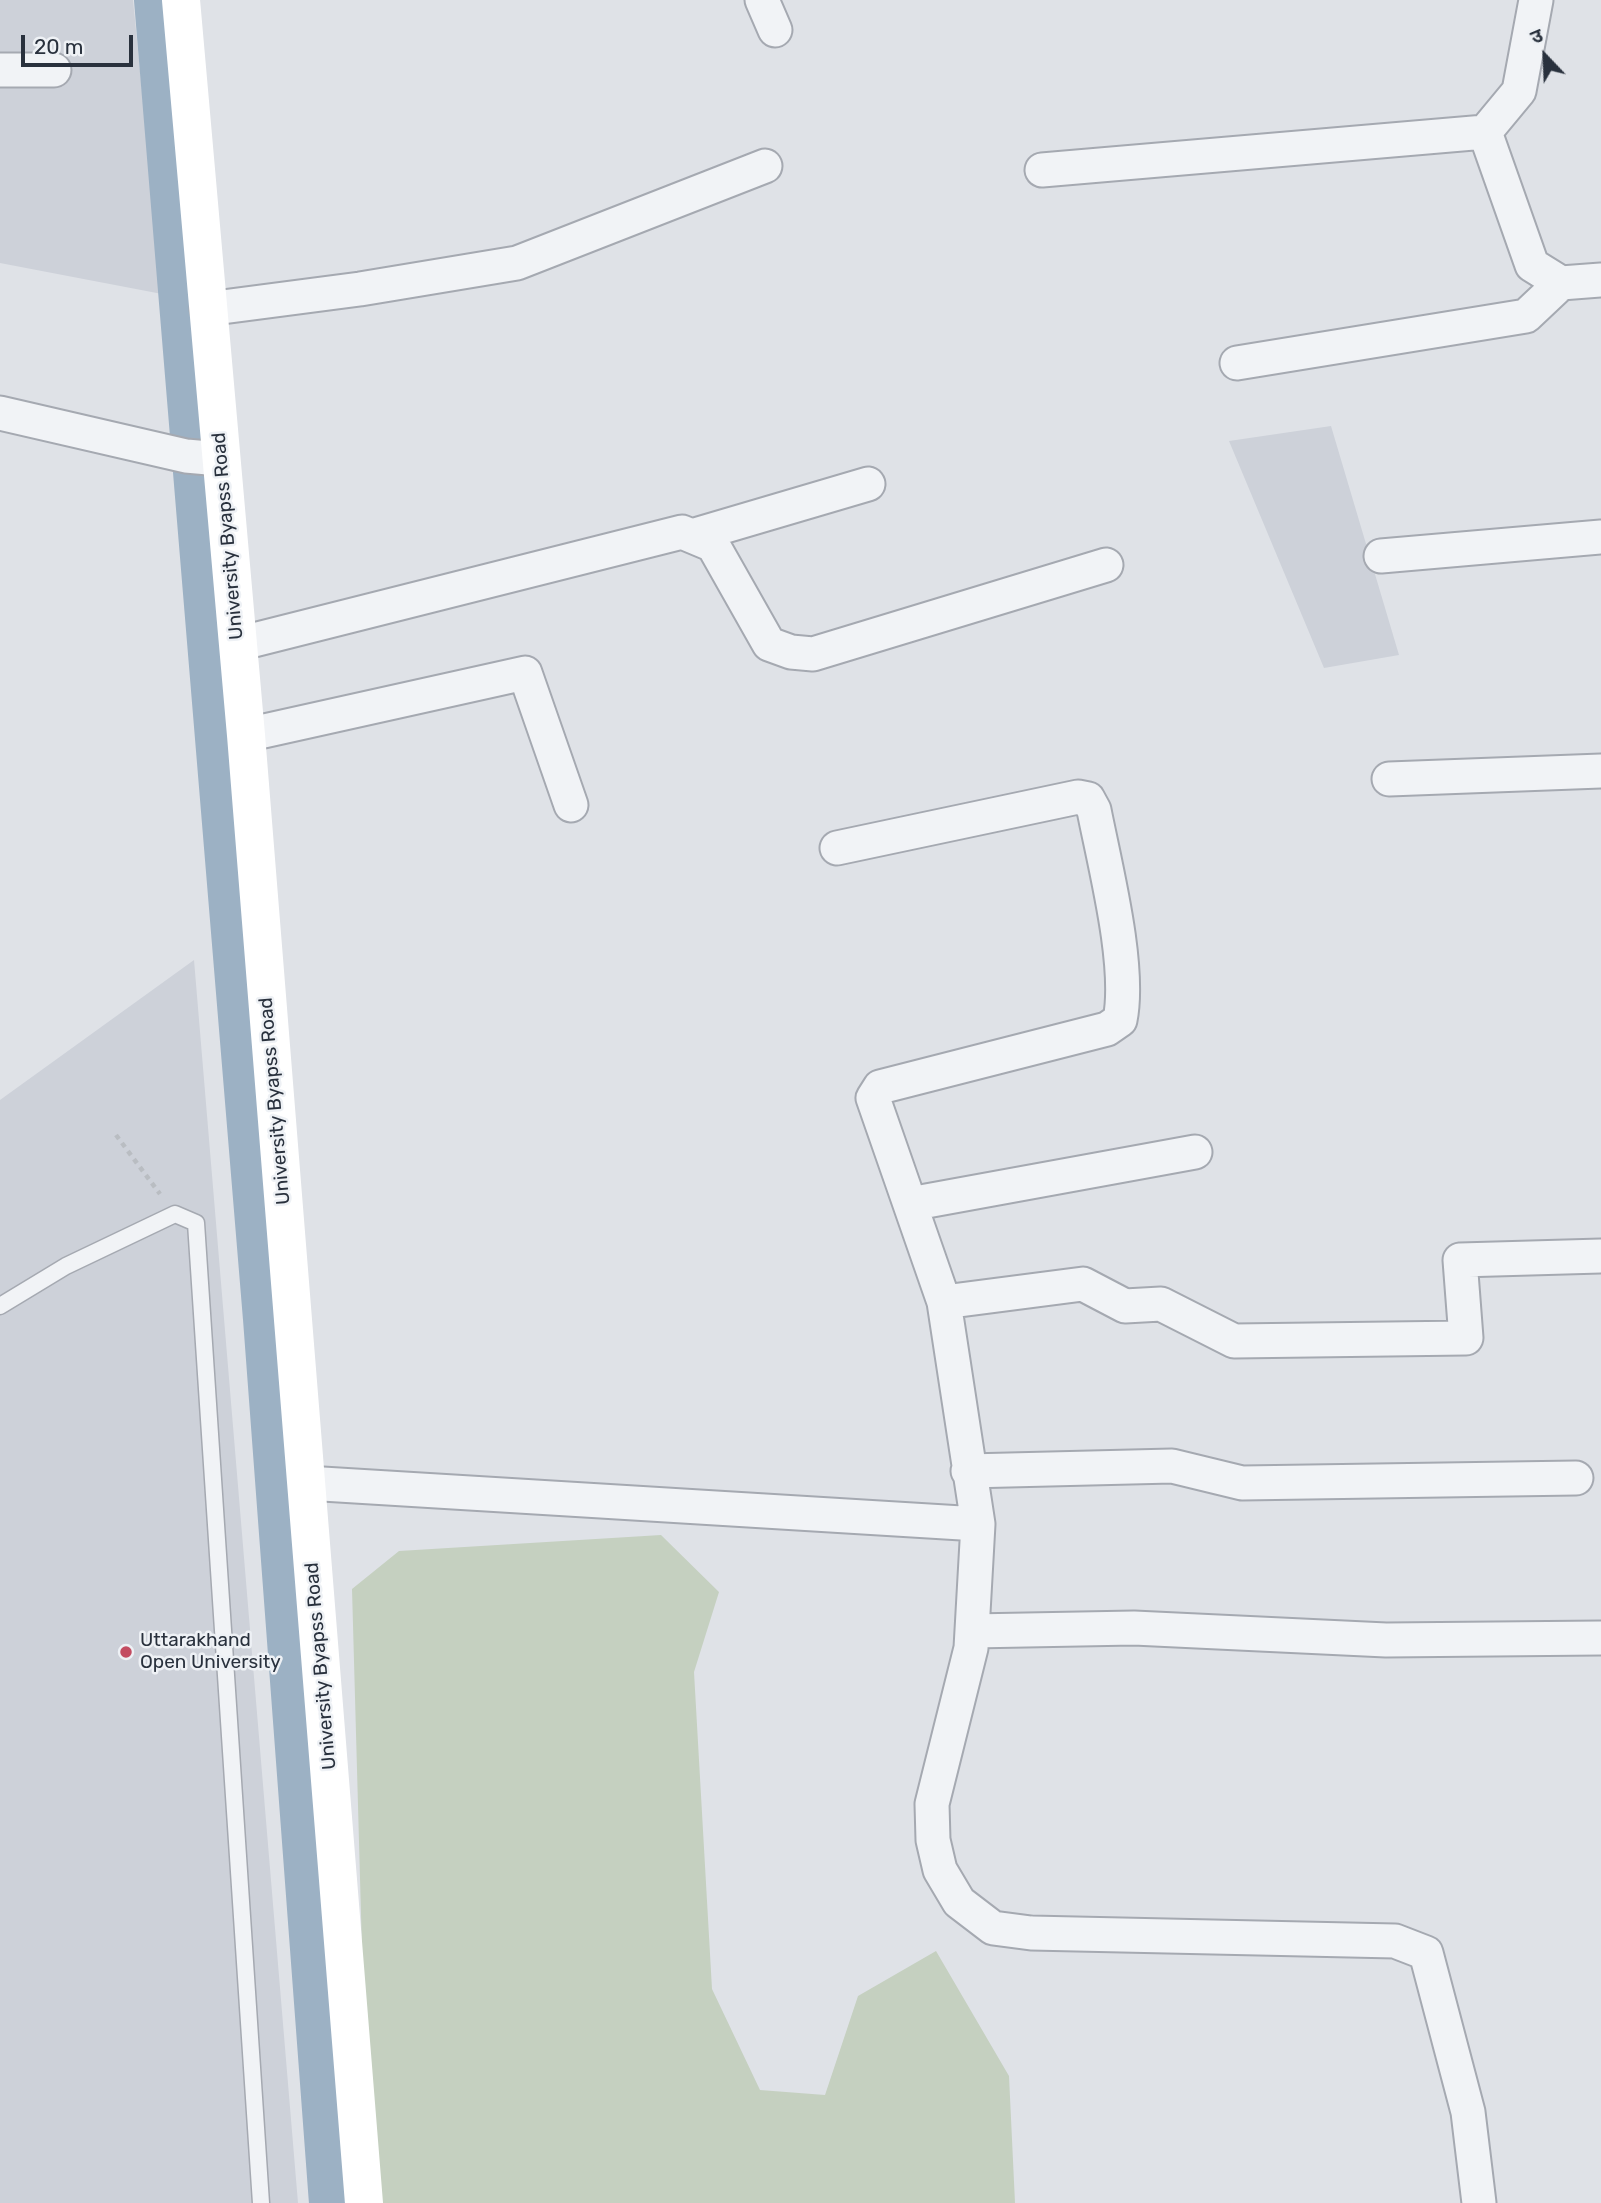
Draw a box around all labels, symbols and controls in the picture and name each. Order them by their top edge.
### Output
scale bar [24,21,136,65]
north arrow [1510,21,1580,91]
text: उ [1527,23,1546,49]
text: 20 m [34,34,83,59]
street label: University Byapss Road [208,431,248,641]
street label: University Byapss Road [255,996,295,1206]
street label: University Byapss Road [301,1561,341,1771]
place label: Uttarakhand Open University [140,1630,281,1674]
marker: Uttarakhand Open University [118,1644,134,1660]

